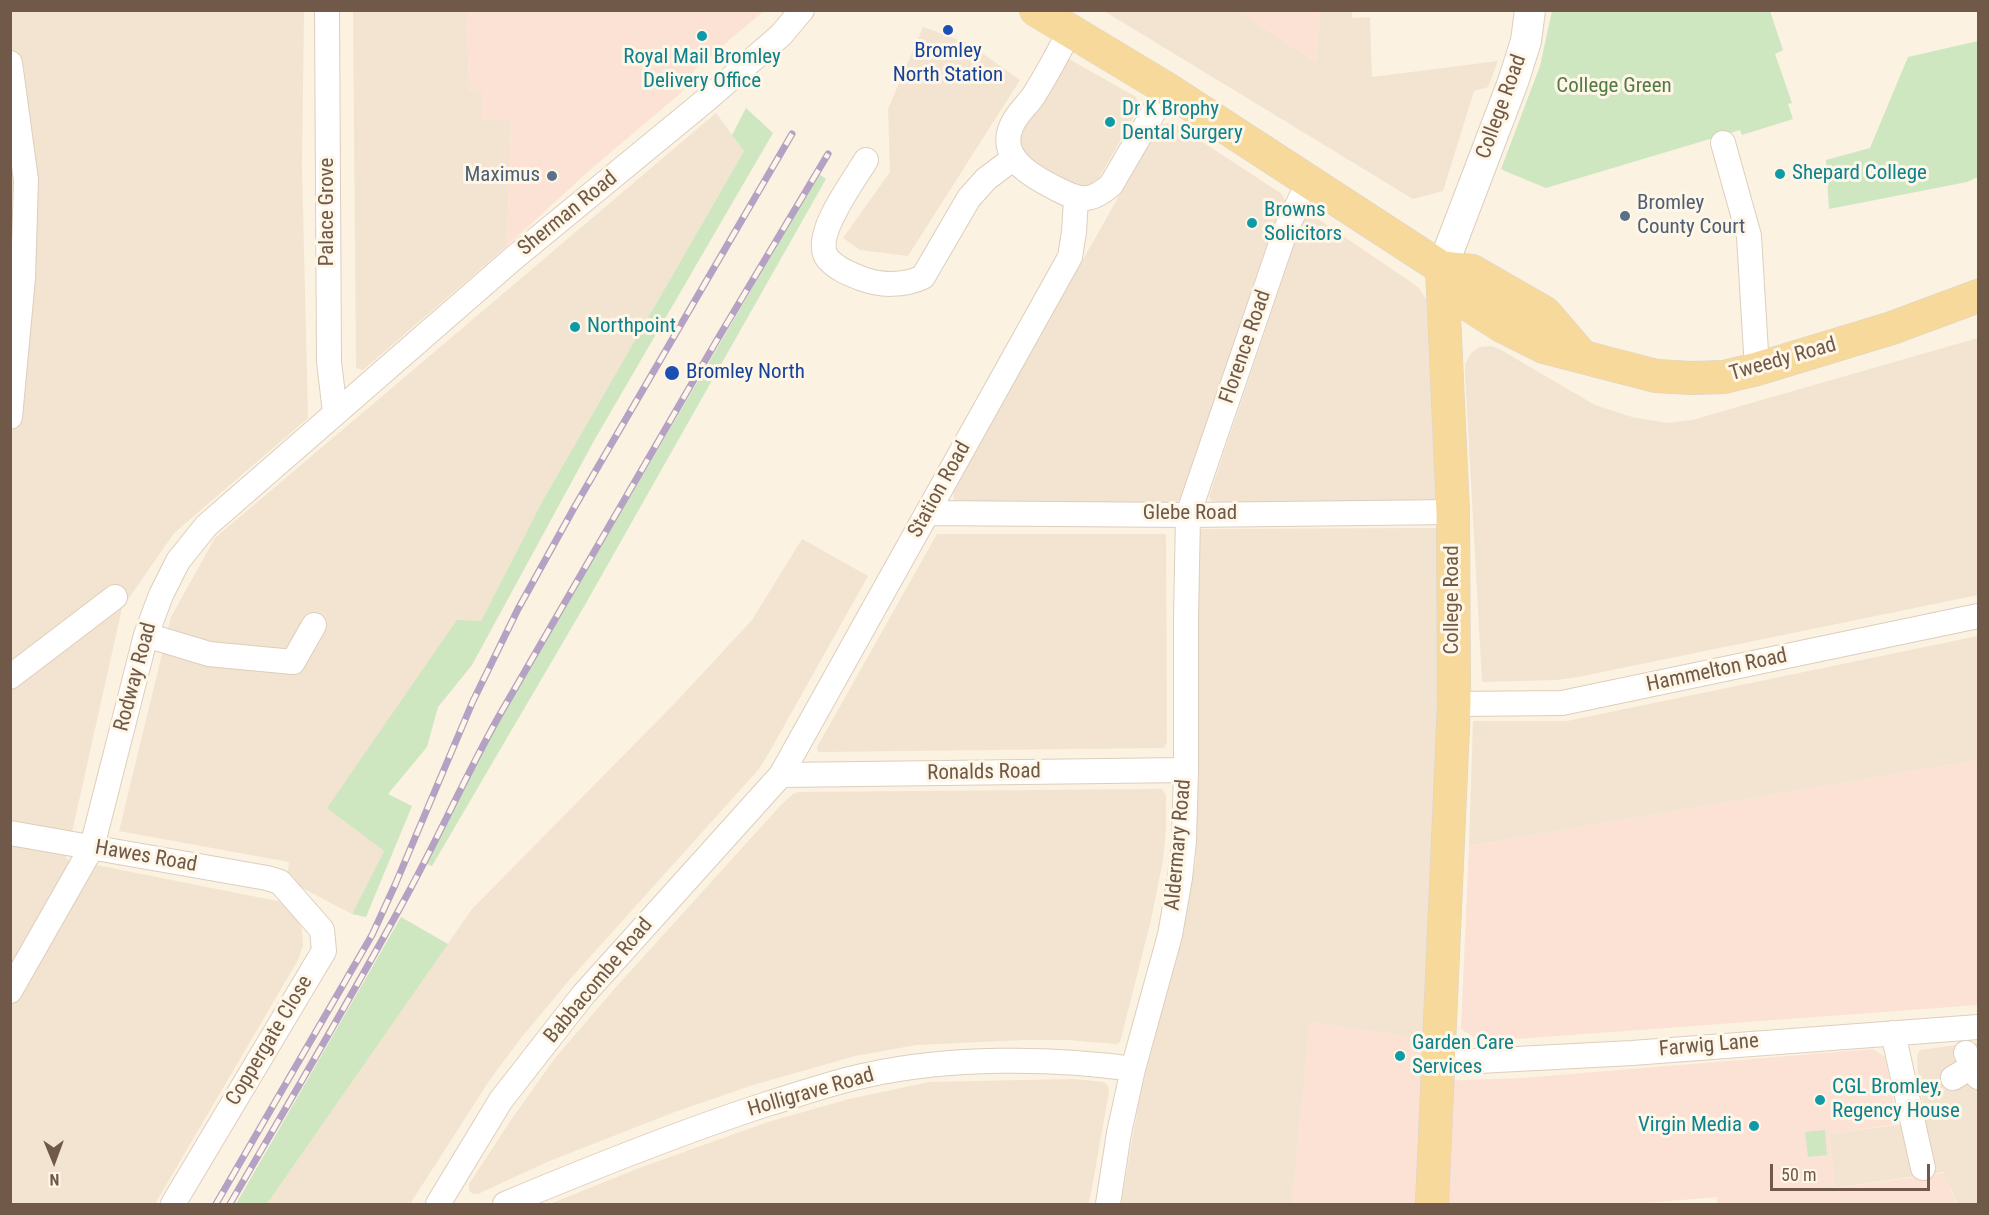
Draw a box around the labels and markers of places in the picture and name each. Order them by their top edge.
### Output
marker: Bromley North Station [941,23,955,37]
marker: Royal Mail Bromley Delivery Office [695,29,709,43]
place label: Bromley North Station [893,39,1003,89]
place label: Royal Mail Bromley Delivery Office [623,45,781,95]
place label: Dr K Brophy Dental Surgery [1122,97,1243,147]
marker: Dr K Brophy Dental Surgery [1103,115,1117,129]
place label: Shepard College [1792,161,1927,187]
place label: Maximus [465,163,540,189]
marker: Shepard College [1773,167,1787,181]
marker: Maximus [545,169,559,183]
place label: Bromley County Court [1637,191,1745,241]
place label: Browns Solicitors [1264,198,1342,248]
marker: Bromley County Court [1618,209,1632,223]
marker: Browns Solicitors [1245,216,1259,230]
place label: Northpoint [587,314,676,340]
marker: Northpoint [568,320,582,334]
place label: Bromley North [686,360,805,386]
marker: Bromley North [663,364,681,382]
place label: Garden Care Services [1412,1031,1514,1081]
marker: Garden Care Services [1393,1049,1407,1063]
place label: CGL Bromley, Regency House [1832,1075,1960,1125]
marker: CGL Bromley, Regency House [1813,1093,1827,1107]
place label: Virgin Media [1638,1113,1742,1139]
marker: Virgin Media [1747,1119,1761,1133]

